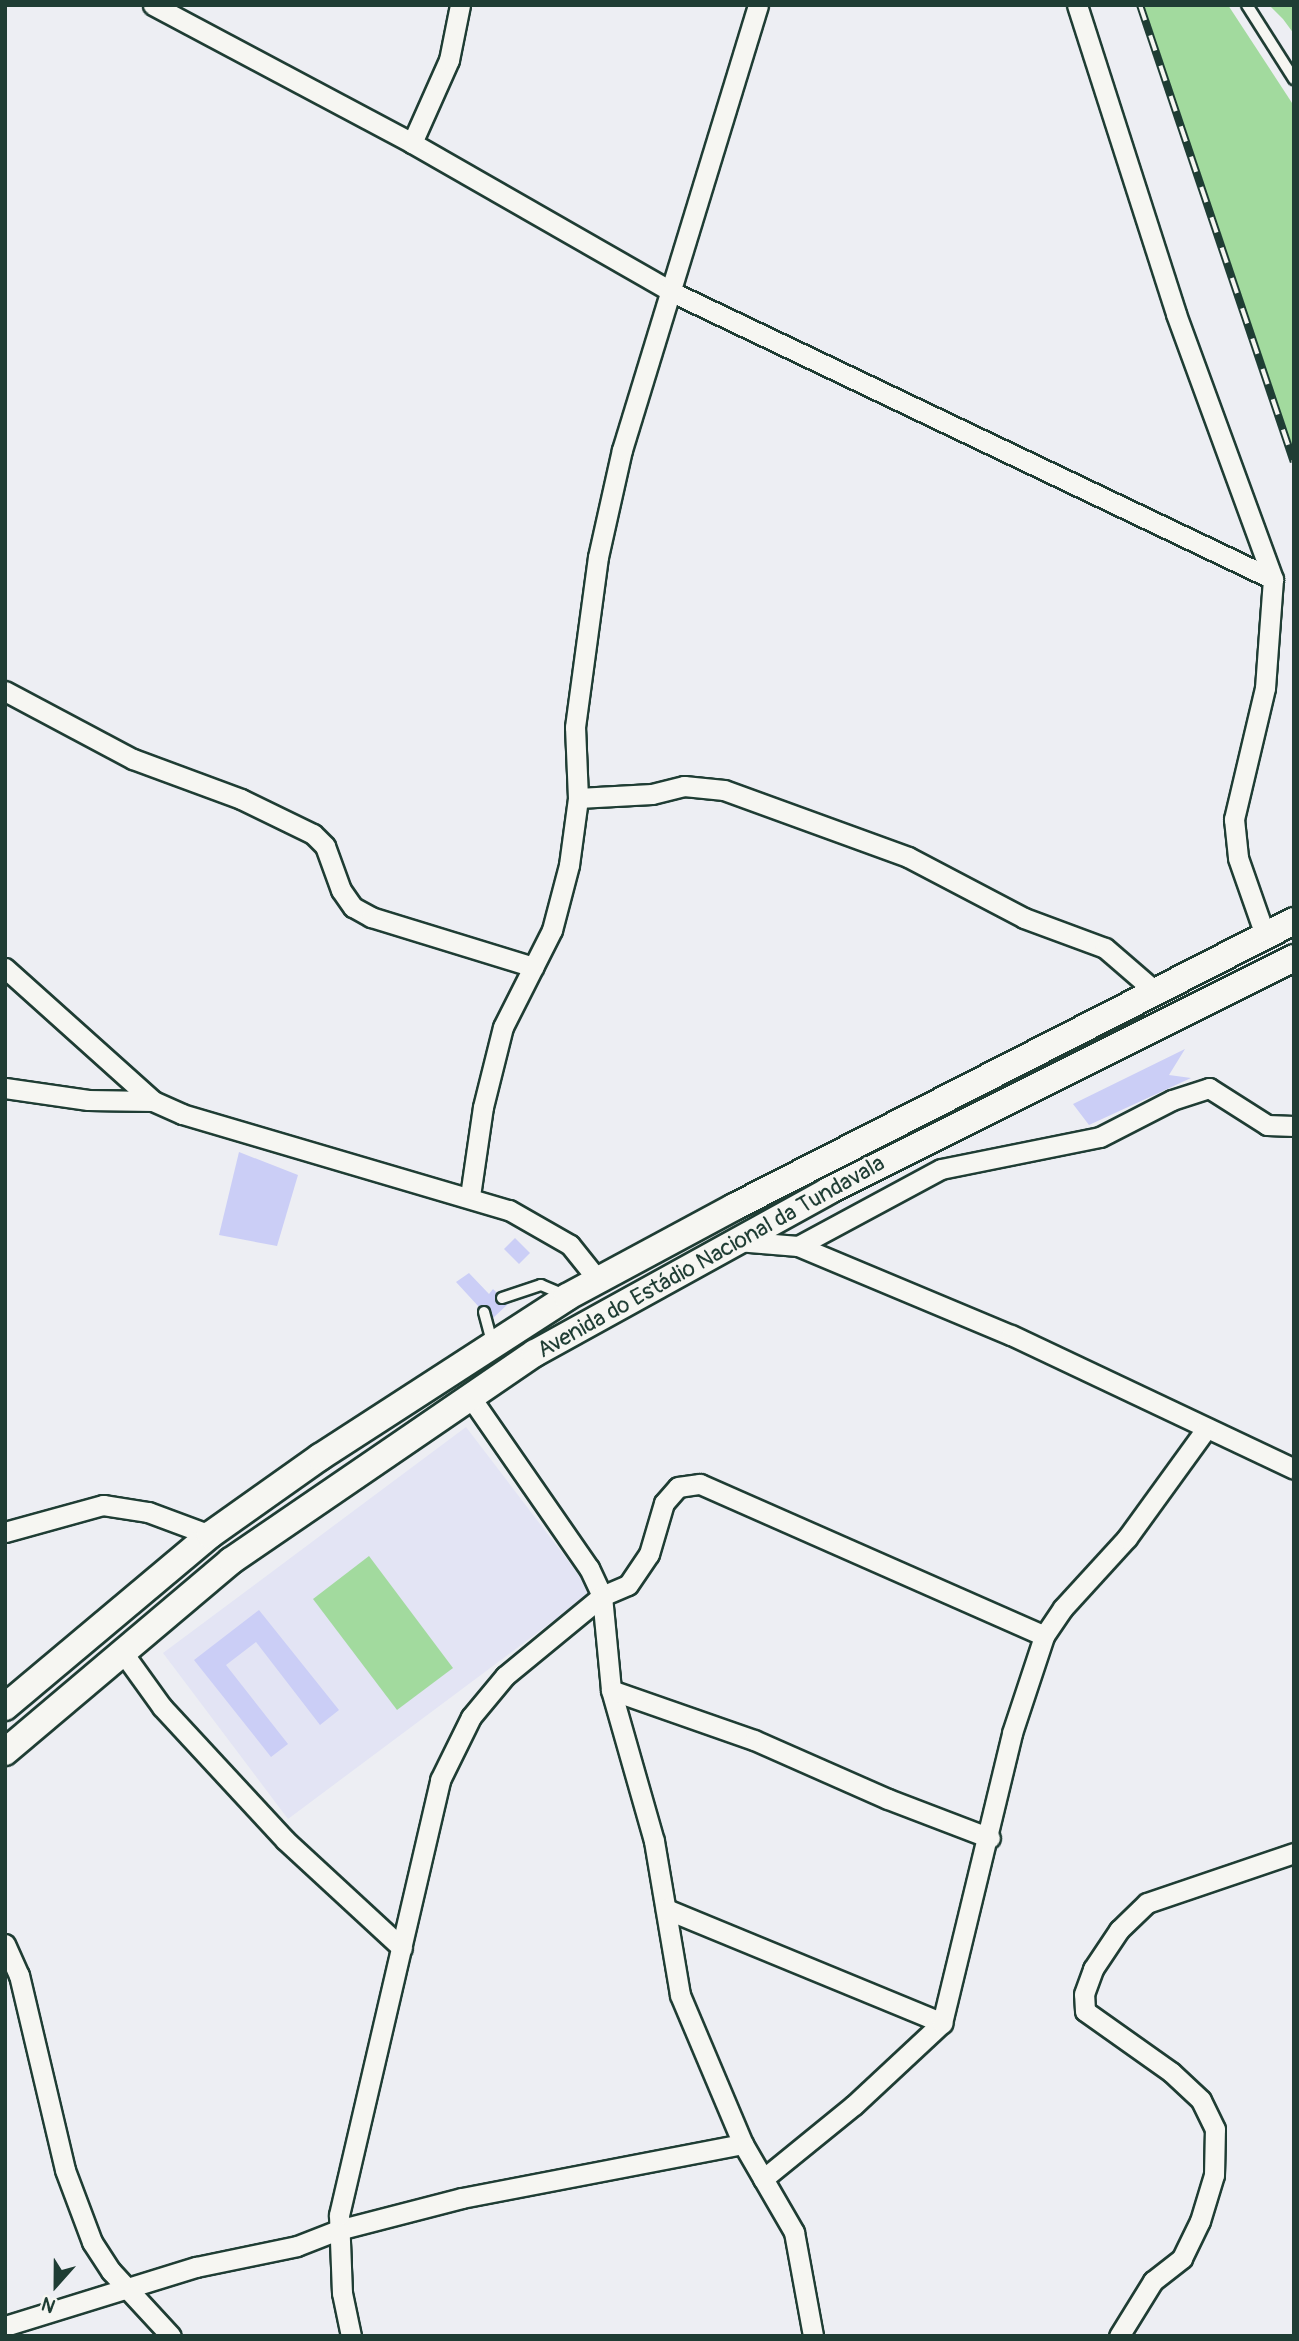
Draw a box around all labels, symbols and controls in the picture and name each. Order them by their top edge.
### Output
street label: Avenida do Estádio Nacional da Tundavala [532,1150,890,1364]
north arrow [21,2250,91,2320]
text: N [38,2291,59,2318]

